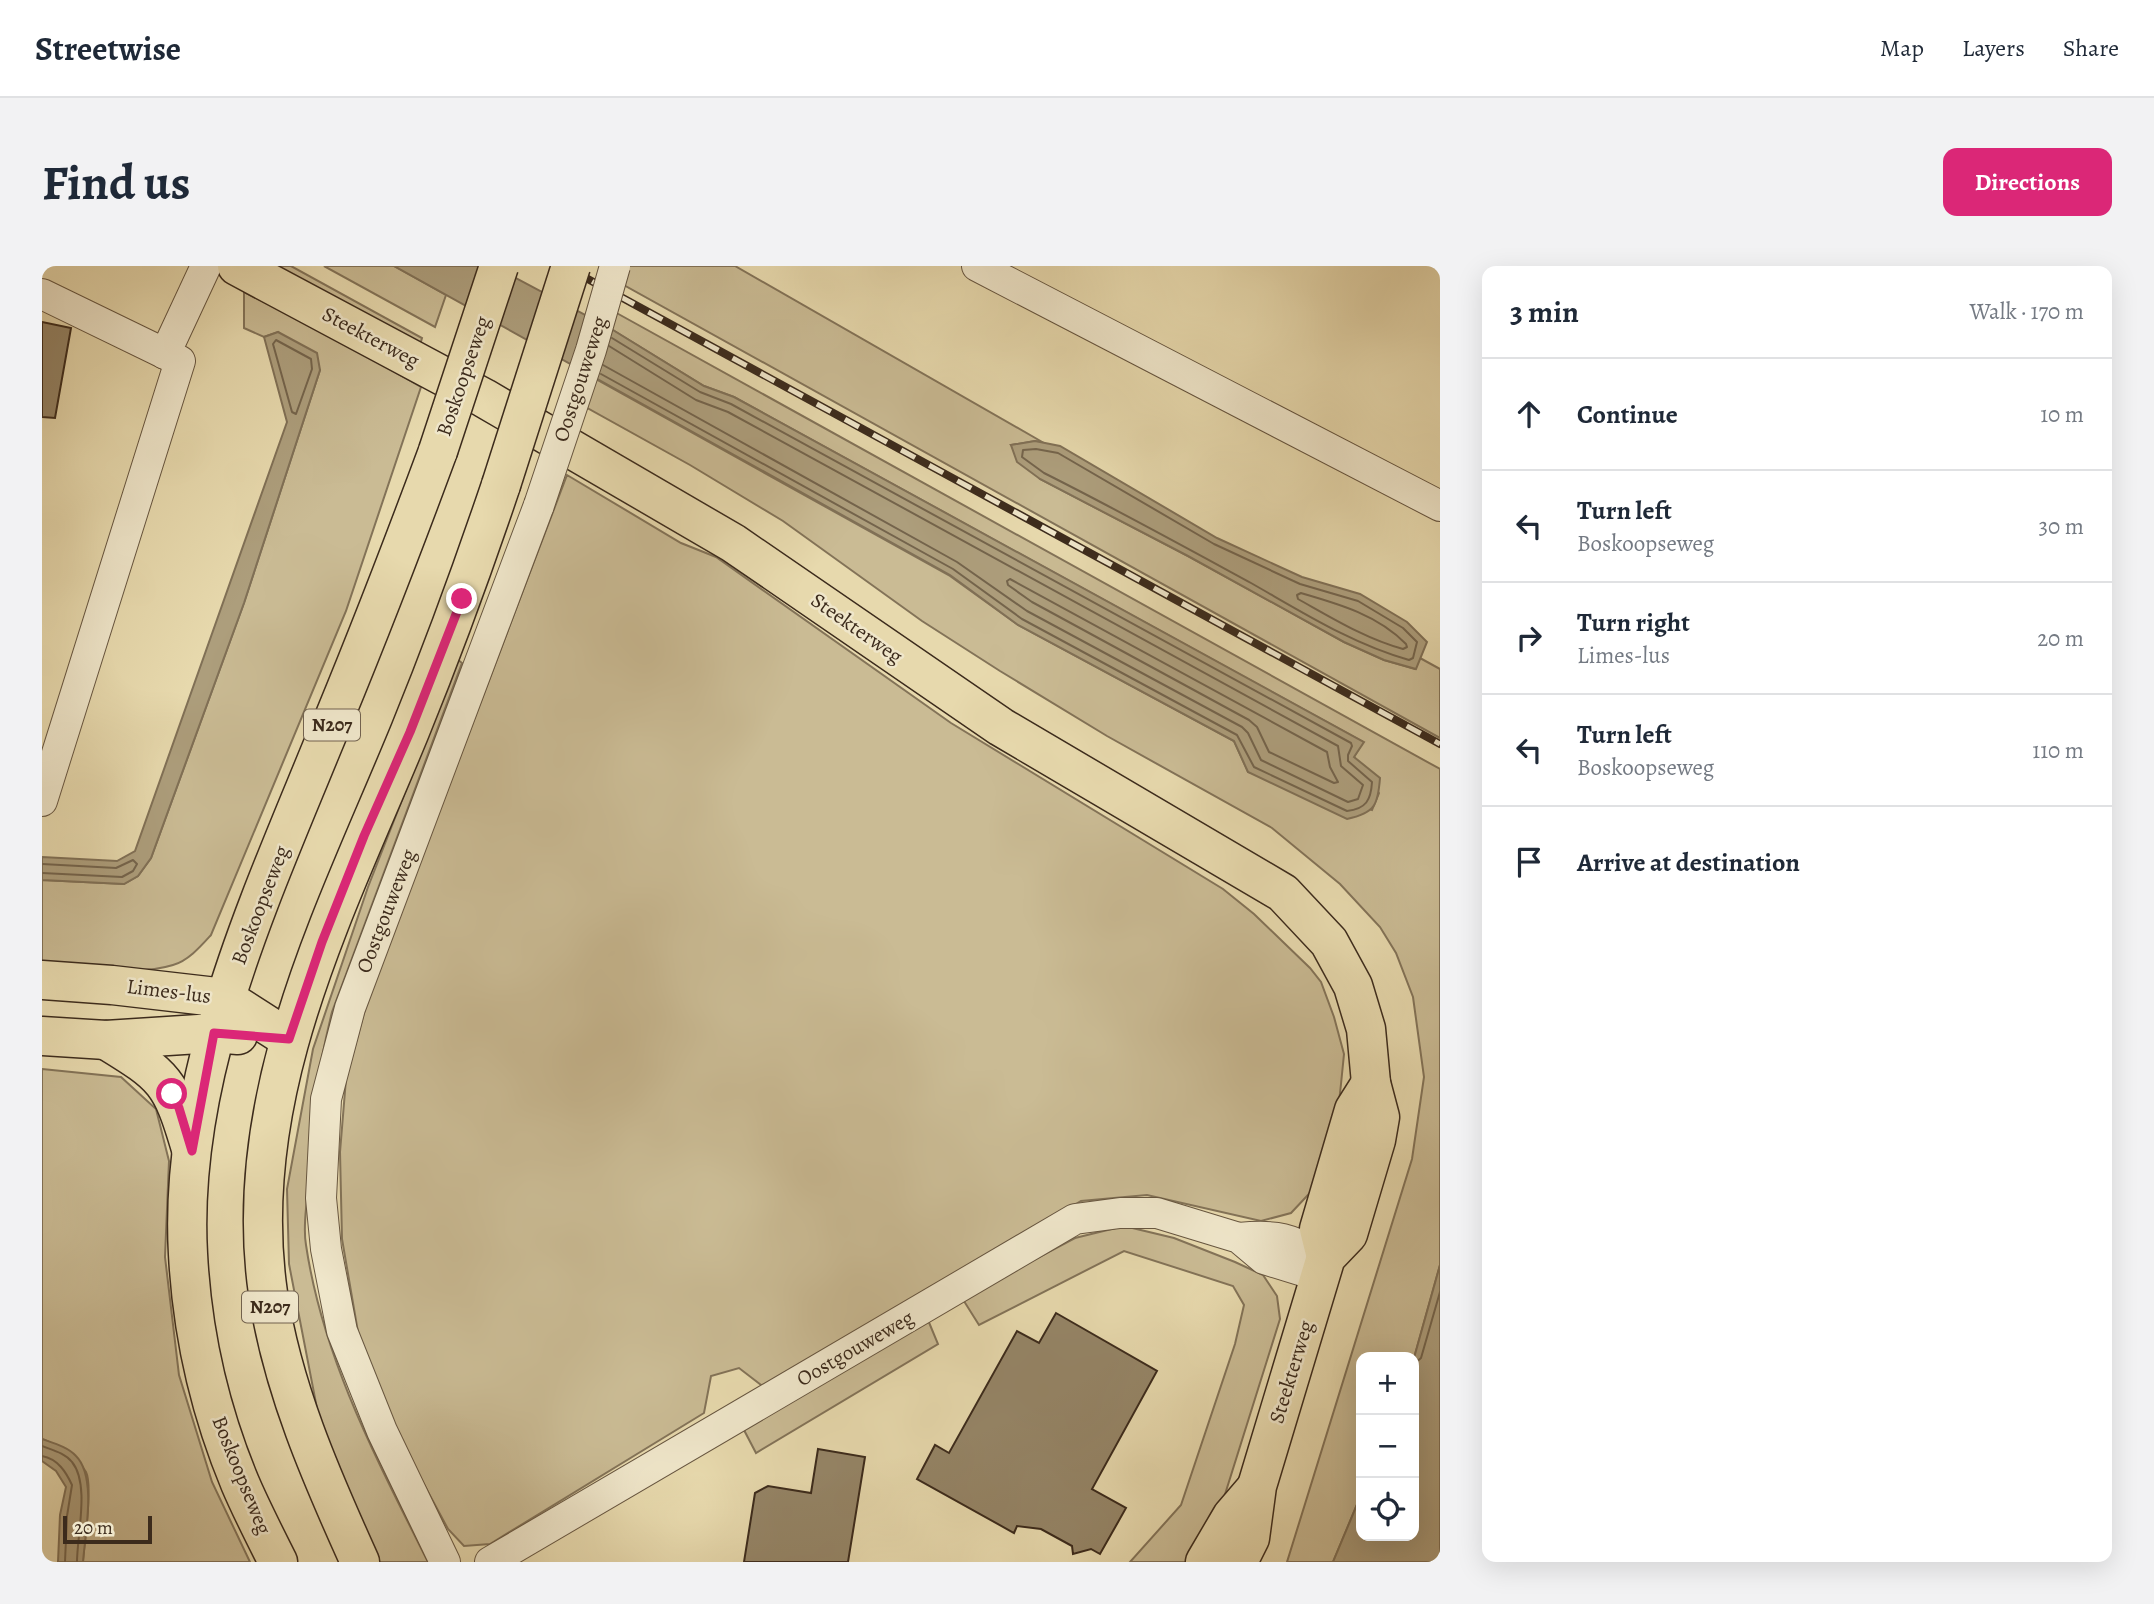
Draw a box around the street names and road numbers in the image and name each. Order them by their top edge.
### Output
street label: Steekterweg [318,300,425,375]
street label: Boskoopseweg [429,312,497,440]
street label: Oostgouweweg [546,312,614,446]
street label: Steekterweg [805,586,909,670]
road number: N207 [304,710,360,740]
street label: Boskoopseweg [224,841,296,969]
street label: Oostgouweweg [349,845,423,977]
street label: Limes-lus [125,972,213,1010]
road number: N207 [242,1292,298,1322]
street label: Oostgouweweg [791,1303,919,1393]
street label: Steekterweg [1262,1317,1320,1427]
street label: Boskoopseweg [206,1412,279,1539]

